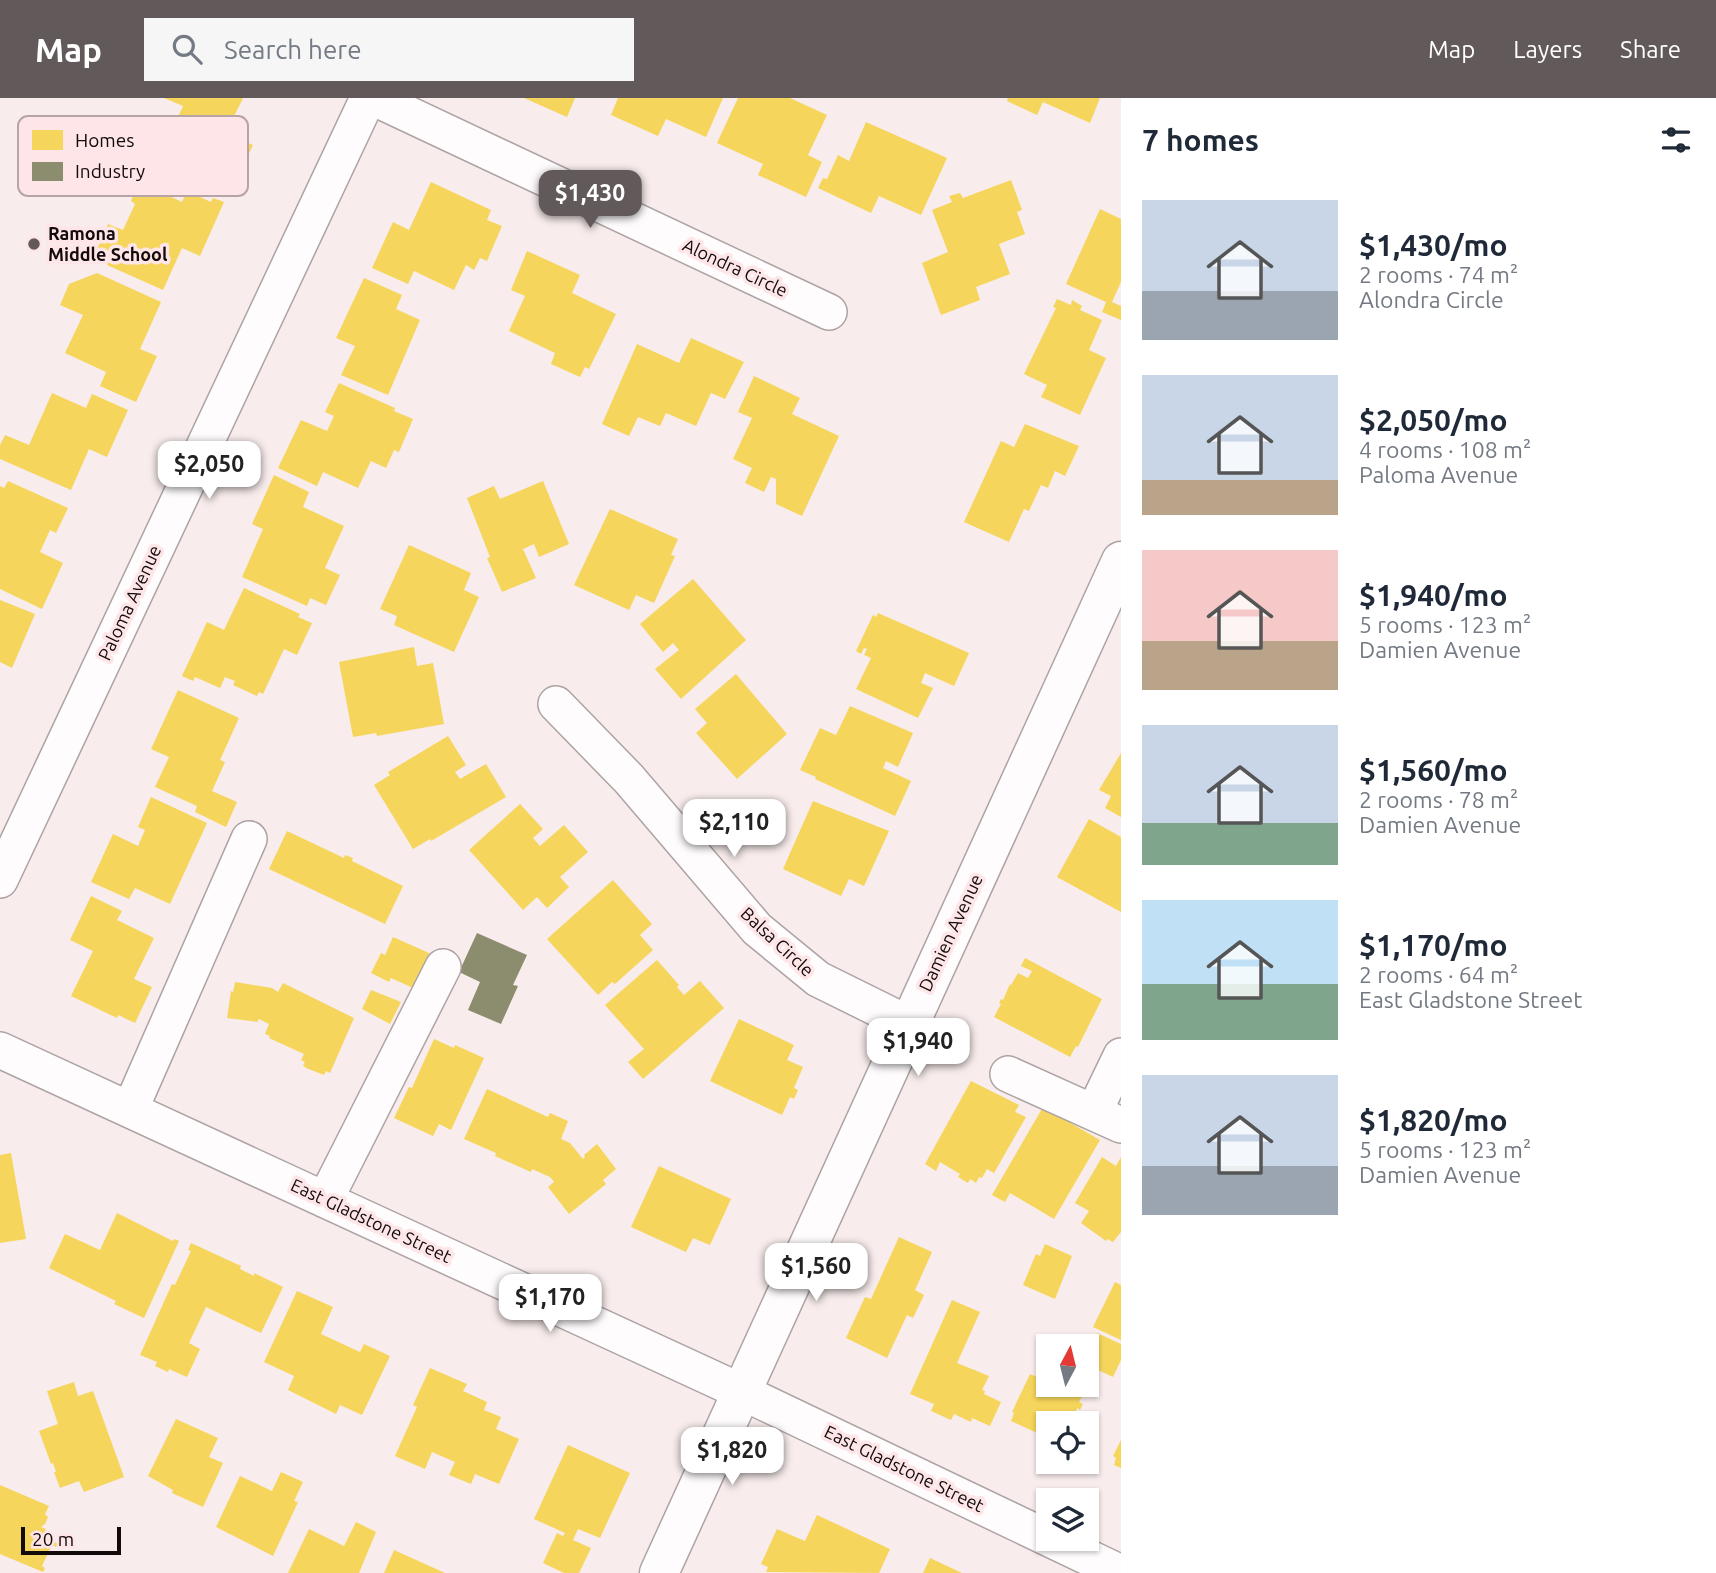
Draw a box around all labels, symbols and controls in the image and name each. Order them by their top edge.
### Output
search box [144,18,634,81]
icon: search [168,30,206,68]
text: Map [35,31,102,68]
text: Search here [224,35,362,64]
text: Map [1428,36,1475,63]
text: Layers [1513,36,1582,63]
text: Share [1620,36,1681,63]
legend [18,116,248,196]
icon: filters [1657,121,1695,159]
text: 7 homes [1142,123,1259,157]
text: Homes [75,129,135,151]
text: Industry [75,160,145,182]
pin: $1,430 [533,170,647,230]
text: $1,430 [555,180,625,205]
place label: Ramona Middle School [48,223,168,264]
icon: home [1198,228,1282,312]
text: $1,430/mo [1359,228,1508,262]
street label: Alondra Circle [680,234,791,300]
marker: Ramona Middle School [26,236,42,252]
text: 2 rooms · 74 m² [1359,262,1518,287]
text: Alondra Circle [1359,287,1504,312]
icon: home [1198,403,1282,487]
text: $2,050/mo [1359,403,1508,437]
text: 4 rooms · 108 m² [1359,437,1531,462]
pin: $2,050 [152,442,266,501]
text: $2,050 [174,451,244,476]
text: Paloma Avenue [1359,462,1518,487]
street label: Paloma Avenue [94,542,164,663]
icon: home [1198,578,1282,662]
text: $1,940/mo [1359,578,1508,612]
text: 5 rooms · 123 m² [1359,612,1531,637]
text: Damien Avenue [1359,637,1521,662]
icon: home [1198,753,1282,837]
text: $1,560/mo [1359,753,1508,787]
text: 2 rooms · 78 m² [1359,787,1518,812]
pin: $2,110 [677,800,791,859]
text: $2,110 [699,809,769,834]
text: Damien Avenue [1359,812,1521,837]
street label: Damien Avenue [914,871,986,994]
street label: Balsa Circle [737,903,818,980]
icon: home [1198,928,1282,1012]
text: $1,170/mo [1359,928,1508,962]
text: 2 rooms · 64 m² [1359,962,1518,987]
text: East Gladstone Street [1359,987,1582,1012]
pin: $1,940 [861,1018,975,1078]
text: $1,940 [883,1028,953,1053]
icon: home [1198,1103,1282,1187]
text: $1,820/mo [1359,1103,1508,1137]
text: 5 rooms · 123 m² [1359,1137,1531,1162]
text: Damien Avenue [1359,1162,1521,1187]
street label: East Gladstone Street [288,1174,455,1266]
pin: $1,560 [759,1244,873,1303]
text: $1,560 [781,1253,851,1278]
pin: $1,170 [493,1274,607,1334]
text: $1,170 [515,1284,585,1309]
north arrow [1036,1334,1099,1396]
map controls [1036,1334,1099,1551]
button: locate [1036,1411,1099,1474]
street label: East Gladstone Street [822,1421,987,1515]
pin: $1,820 [675,1428,789,1487]
text: $1,820 [697,1437,767,1462]
button: layers [1036,1488,1099,1551]
scale bar [21,1524,121,1556]
text: 20 m [32,1528,74,1550]

